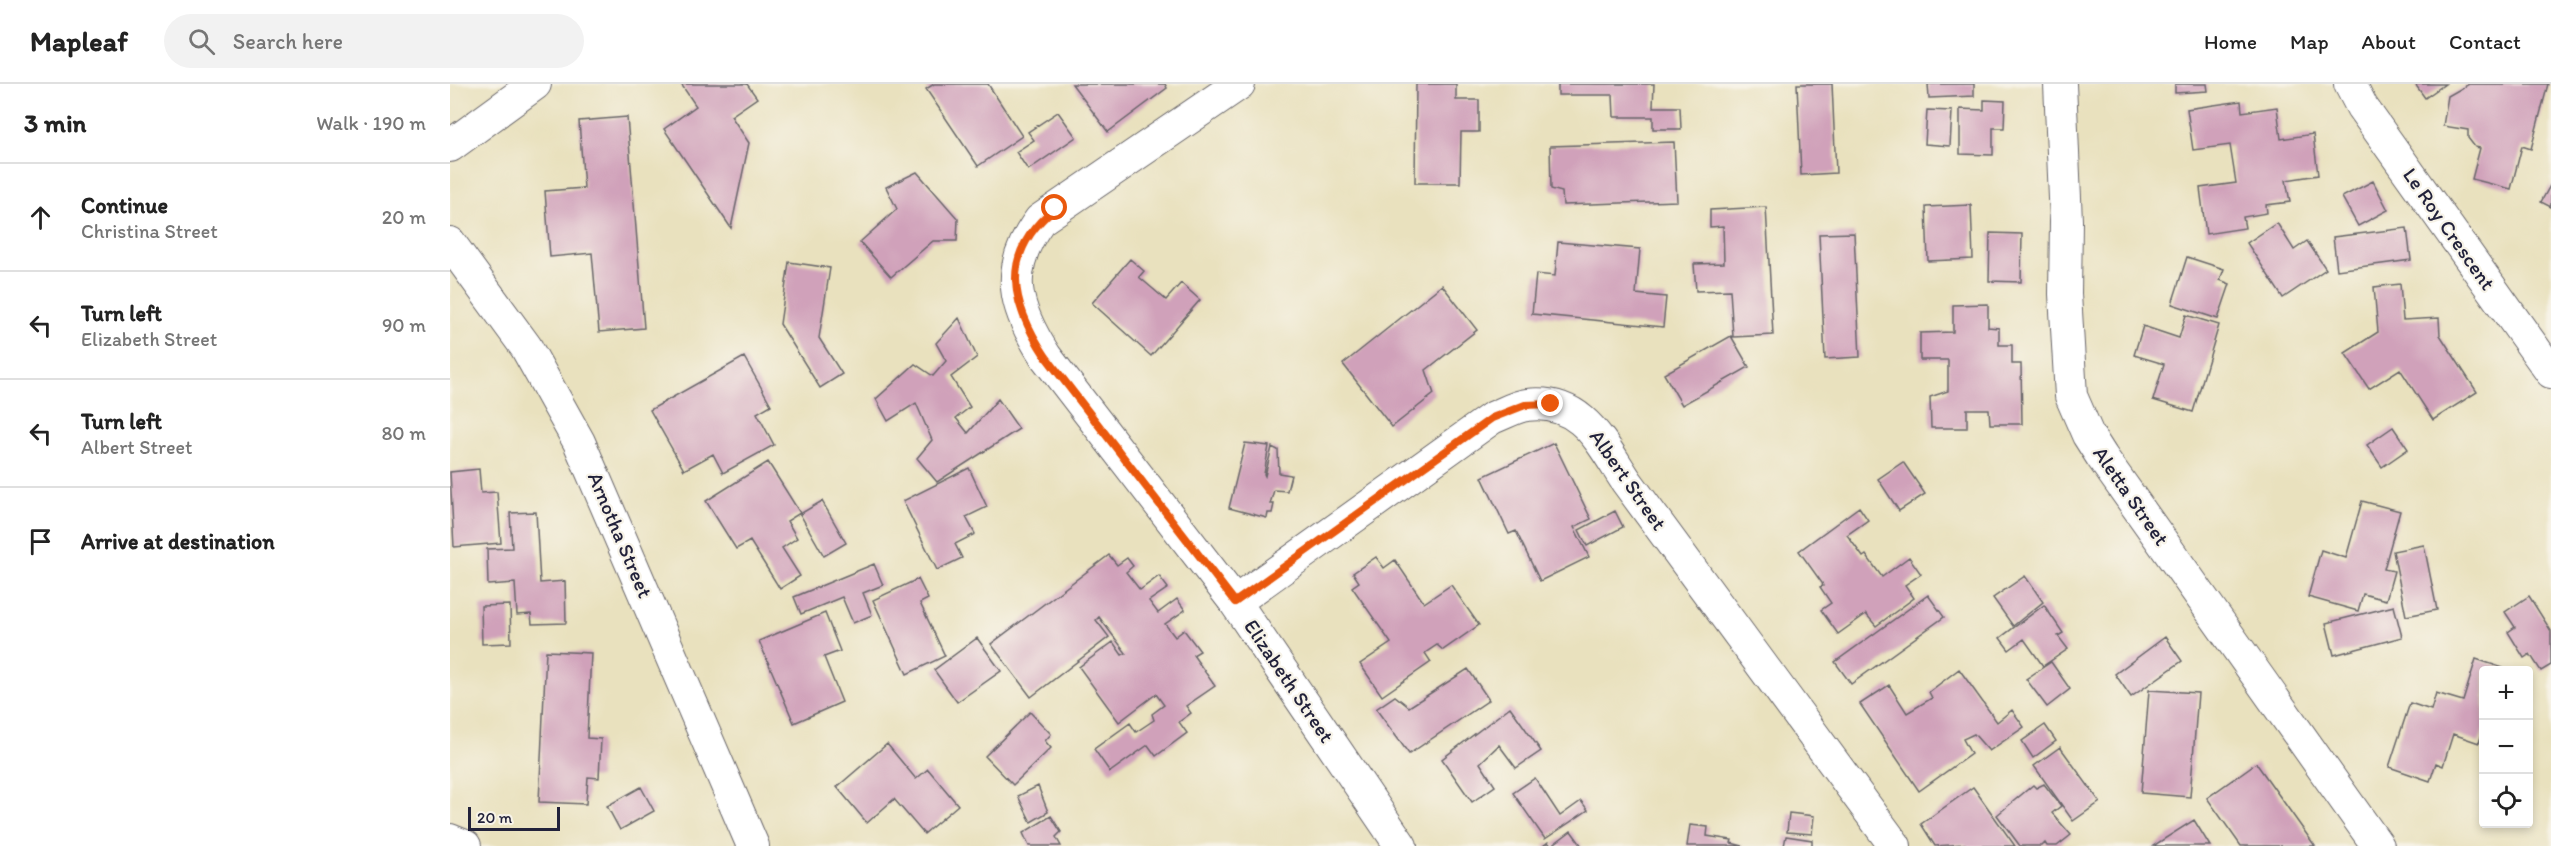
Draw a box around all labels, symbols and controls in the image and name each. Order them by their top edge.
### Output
search box [164,14,584,68]
text: Mapleaf [30,24,128,58]
icon: search [185,25,218,58]
text: Search here [233,28,343,55]
text: Home [2204,29,2257,54]
text: Map [2290,29,2329,54]
text: About [2362,29,2416,54]
text: Contact [2449,29,2521,54]
text: 3 min [24,107,86,139]
text: Walk · 190 m [316,111,426,135]
street label: Le Roy Crescent [2398,163,2501,295]
text: Continue [81,192,168,219]
route start [1041,194,1067,220]
icon: ahead [24,201,57,234]
text: 20 m [382,205,426,229]
text: Christina Street [81,219,218,243]
text: Turn left [81,300,162,327]
icon: left [24,309,57,342]
text: 90 m [382,313,426,337]
text: Elizabeth Street [81,327,217,351]
route end [1537,390,1563,416]
text: Turn left [81,408,162,435]
icon: left [24,417,57,450]
text: 80 m [381,421,426,445]
street label: Albert Street [1585,425,1672,535]
text: Albert Street [81,435,193,459]
street label: Aletta Street [2088,441,2175,550]
street label: Arnotha Street [583,468,658,601]
icon: arrive [24,525,57,558]
text: Arrive at destination [81,528,275,555]
street label: Elizabeth Street [1239,614,1340,747]
map controls [2479,666,2533,828]
button: + [2479,666,2533,720]
button: − [2479,720,2533,774]
button: locate [2479,774,2533,828]
scale bar [468,804,560,832]
text: 20 m [477,808,512,827]

